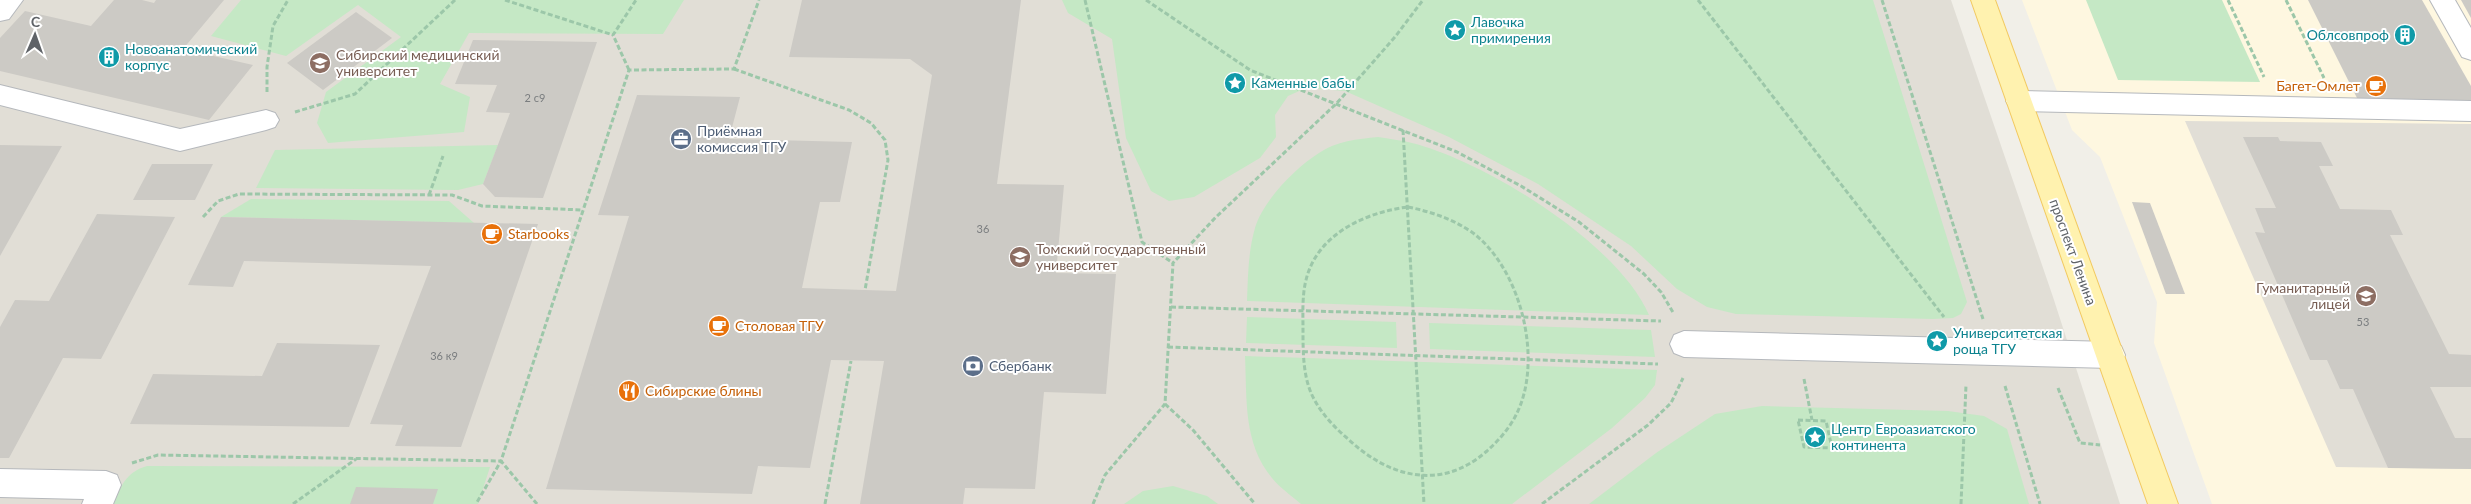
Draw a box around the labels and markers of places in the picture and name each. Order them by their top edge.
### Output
place label: Лавочка примирения [1470,13,1551,46]
place icon: Лавочка примирения [1443,18,1467,42]
building icon: Облсовпроф [2393,23,2417,47]
place label: Облсовпроф [2307,26,2389,43]
place label: Новоанатомический корпус [125,40,257,73]
building icon: Новоанатомический корпус [97,45,121,69]
place label: Сибирский медицинский университет [336,46,499,79]
school or university icon: Сибирский медицинский университет [308,51,332,75]
place icon: Каменные бабы [1223,71,1247,95]
place label: Каменные бабы [1251,74,1355,91]
cafe icon: Багет-Омлет [2364,74,2388,98]
place label: Багет-Омлет [2276,77,2360,94]
place label: Приёмная комиссия ТГУ [697,122,786,155]
office icon: Приёмная комиссия ТГУ [669,127,693,151]
cafe icon: Starbooks [480,222,504,246]
place label: Starbooks [508,225,569,242]
place label: Томский государственный университет [1036,240,1206,273]
school or university icon: Томский государственный университет [1008,245,1032,269]
place label: Гуманитарный лицей [2256,279,2350,312]
school or university icon: Гуманитарный лицей [2354,284,2378,308]
cafe icon: Столовая ТГУ [707,314,731,338]
place label: Столовая ТГУ [735,317,824,334]
place label: Университетская роща ТГУ [1953,324,2062,357]
place icon: Университетская роща ТГУ [1925,329,1949,353]
bank icon: Сбербанк [961,354,985,378]
place label: Сбербанк [989,357,1053,374]
restaurant icon: Сибирские блины [617,379,641,403]
place label: Сибирские блины [645,382,762,399]
place label: Центр Евроазиатского континента [1831,420,1976,453]
place icon: Центр Евроазиатского континента [1803,425,1827,449]

